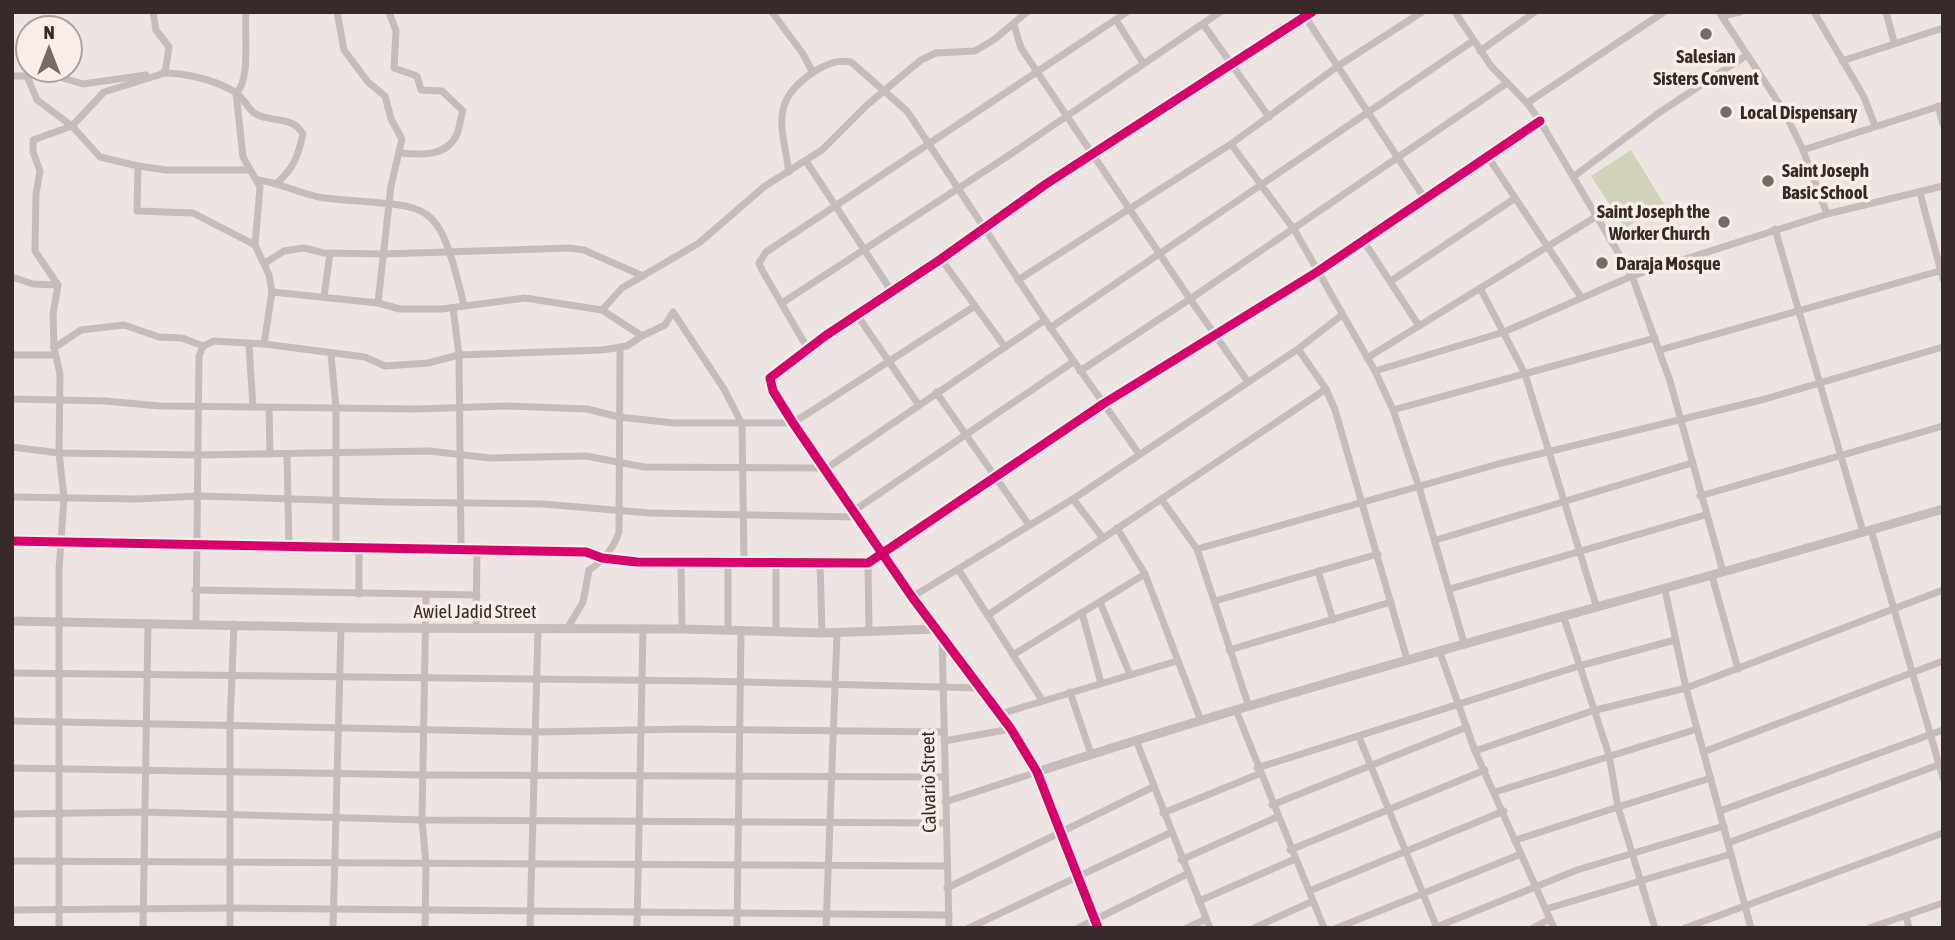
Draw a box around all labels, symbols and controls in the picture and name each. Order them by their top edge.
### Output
north arrow [14,14,84,84]
text: N [43,21,55,43]
marker: Salesian Sisters Convent [1698,26,1714,42]
place label: Salesian Sisters Convent [1653,45,1759,89]
place label: Local Dispensary [1740,101,1857,123]
marker: Local Dispensary [1718,104,1734,120]
place label: Saint Joseph Basic School [1782,159,1869,203]
marker: Saint Joseph Basic School [1760,173,1776,189]
place label: Saint Joseph the Worker Church [1597,200,1710,244]
marker: Saint Joseph the Worker Church [1716,214,1732,230]
place label: Daraja Mosque [1616,252,1721,274]
marker: Daraja Mosque [1594,255,1610,271]
street label: Awiel Jadid Street [414,600,536,622]
street label: Calvario Street [916,731,940,833]

